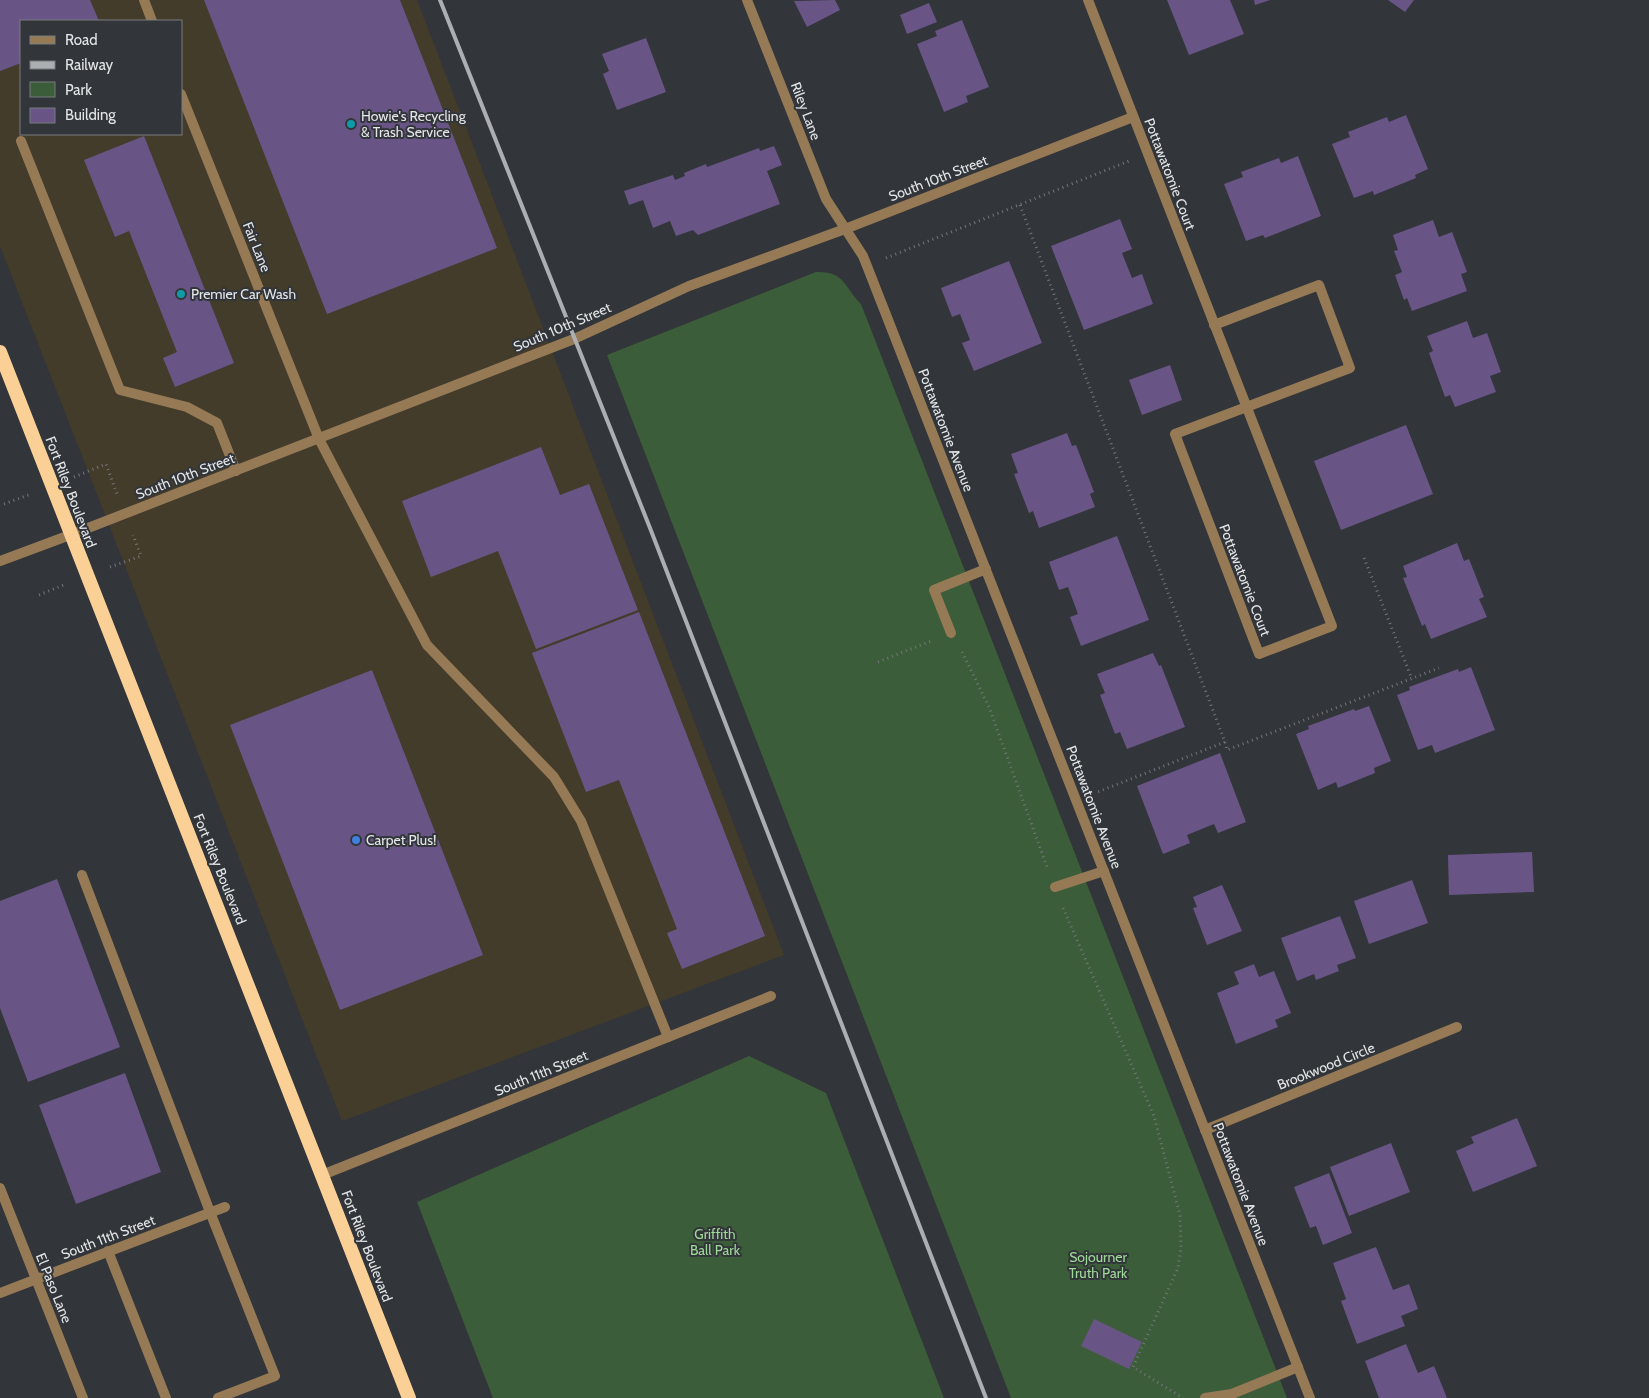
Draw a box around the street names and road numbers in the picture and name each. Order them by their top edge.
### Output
street label: Riley Lane [787,79,825,143]
street label: Pottawatomie Court [1140,115,1200,233]
street label: South 10th Street [886,151,990,205]
street label: Fair Lane [239,219,275,275]
street label: South 10th Street [510,298,614,356]
street label: Pottawatomie Avenue [914,366,978,494]
street label: Fort Riley Boulevard [41,434,101,550]
street label: South 10th Street [133,449,237,503]
street label: Pottawatomie Court [1215,521,1275,639]
street label: Pottawatomie Avenue [1062,743,1126,871]
street label: Fort Riley Boulevard [190,811,250,927]
street label: Brookwood Circle [1275,1038,1377,1094]
street label: South 11th Street [492,1046,591,1100]
street label: Pottawatomie Avenue [1209,1120,1273,1248]
street label: Fort Riley Boulevard [337,1188,397,1304]
street label: South 11th Street [58,1211,158,1263]
street label: El Paso Lane [32,1250,76,1326]

